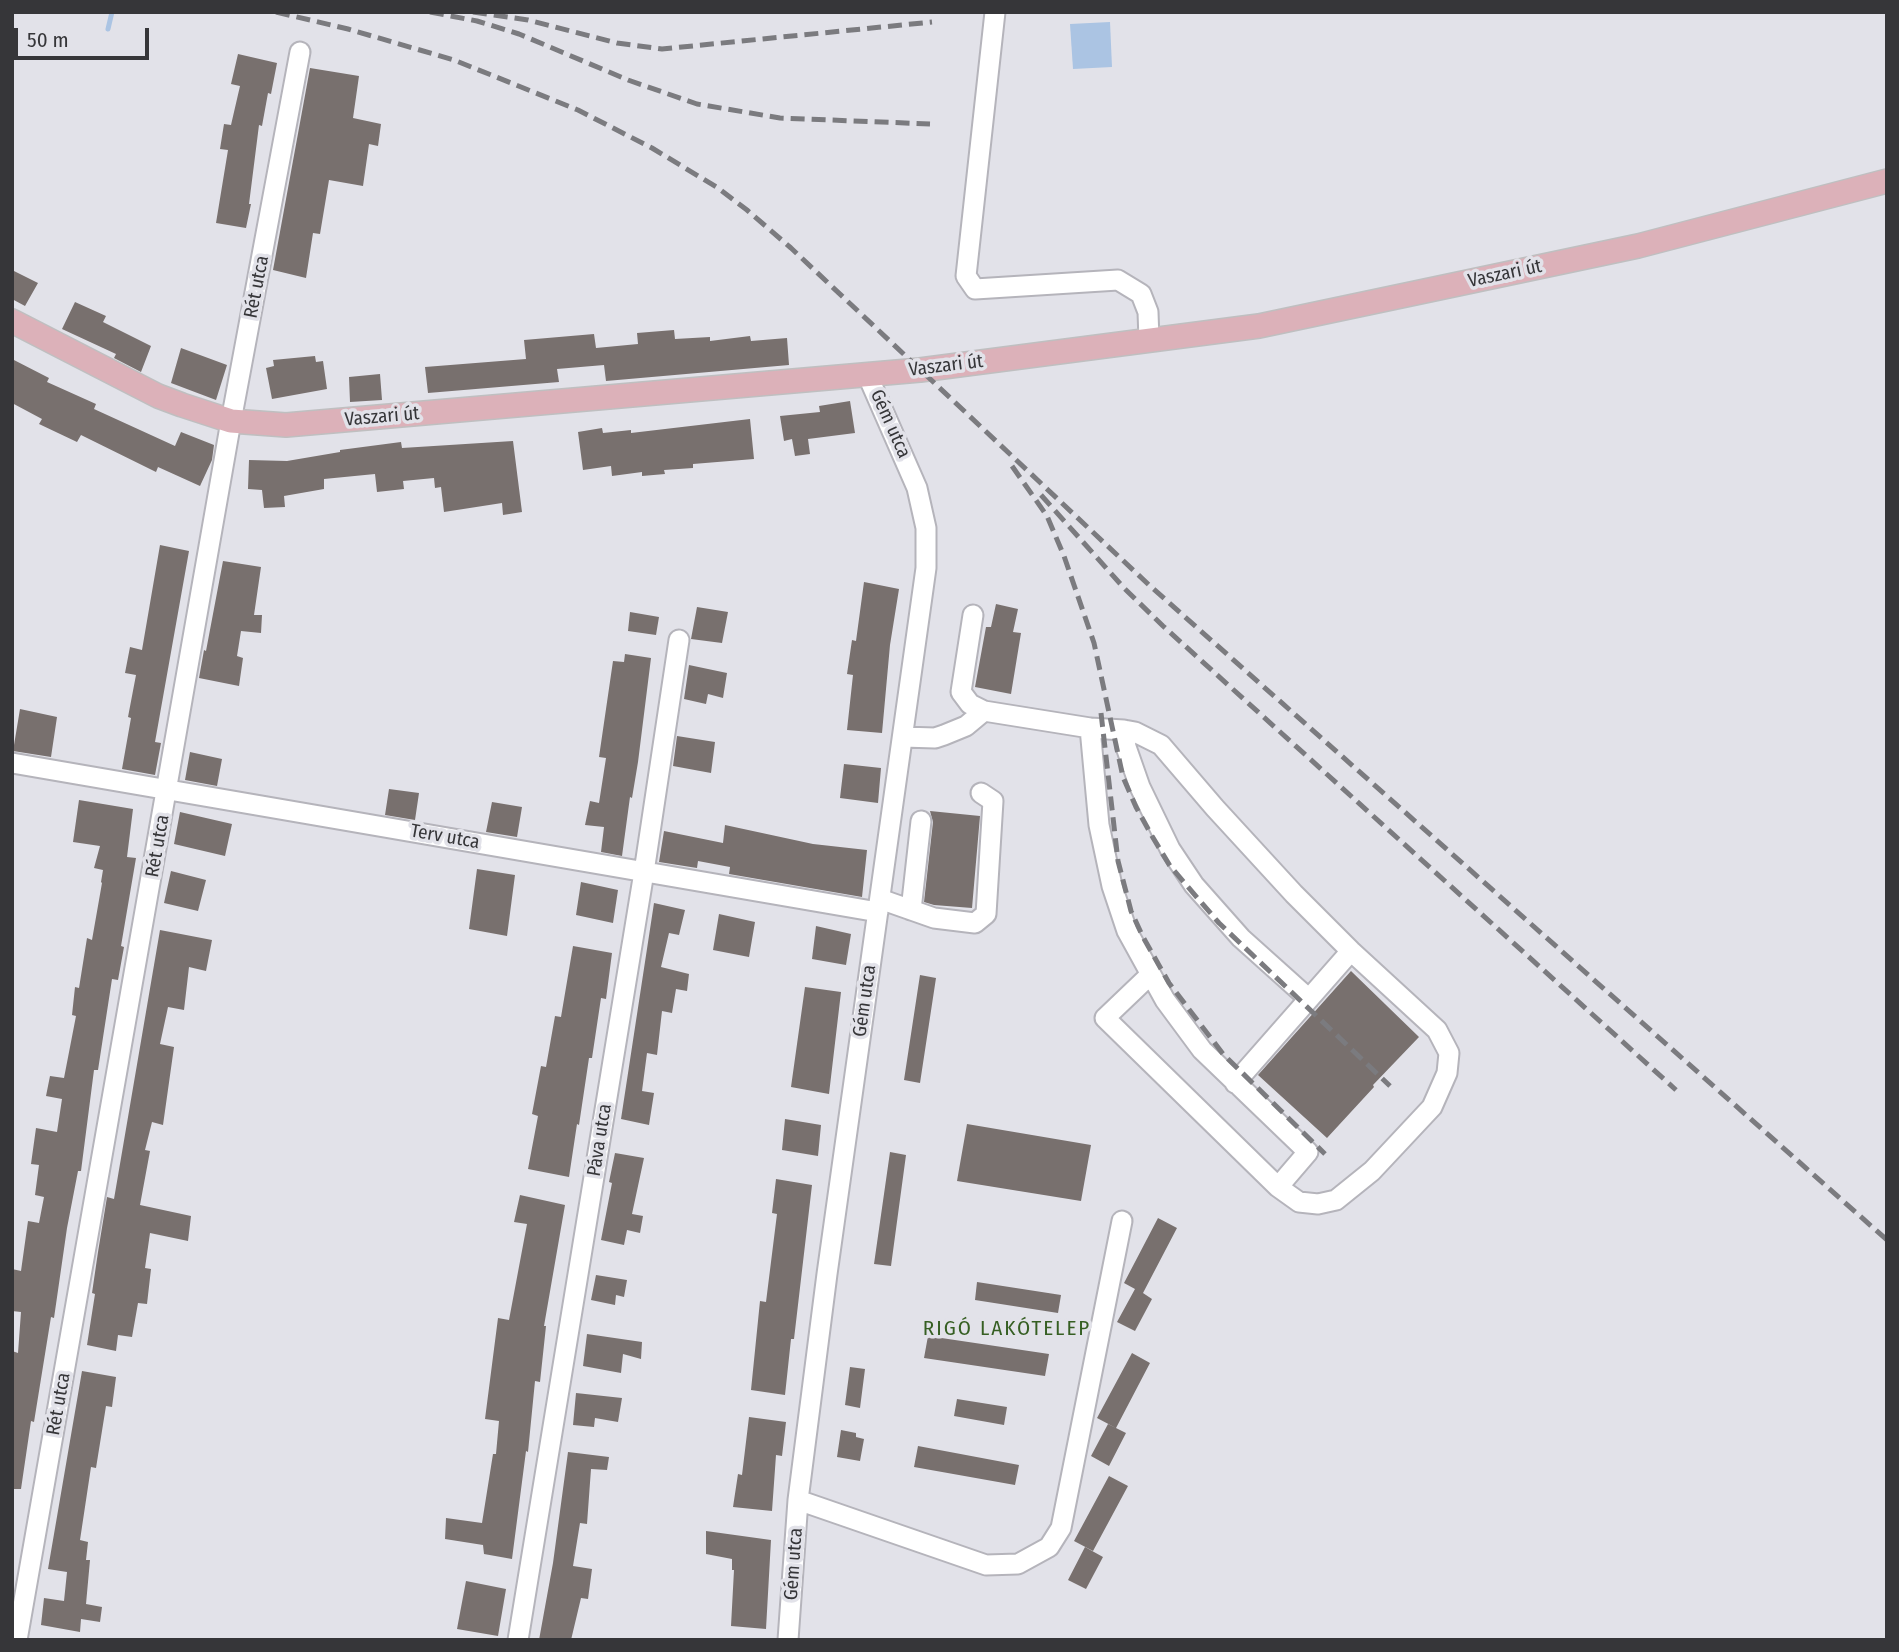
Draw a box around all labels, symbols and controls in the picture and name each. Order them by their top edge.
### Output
scale bar [18,14,152,58]
text: 50 m [27,27,69,53]
street label: Rét utca [240,254,274,320]
street label: Vaszari út [1466,255,1544,293]
street label: Vaszari út [907,350,985,382]
street label: Gém utca [865,386,915,462]
street label: Vaszari út [344,402,420,432]
street label: Rét utca [141,813,175,879]
street label: Terv utca [409,820,481,854]
street label: Gém utca [849,964,881,1038]
street label: Páva utca [583,1102,617,1178]
district label: RIGÓ LAKÓTELEP [925,1316,1089,1342]
street label: Rét utca [42,1371,76,1437]
street label: Gém utca [780,1527,808,1601]

